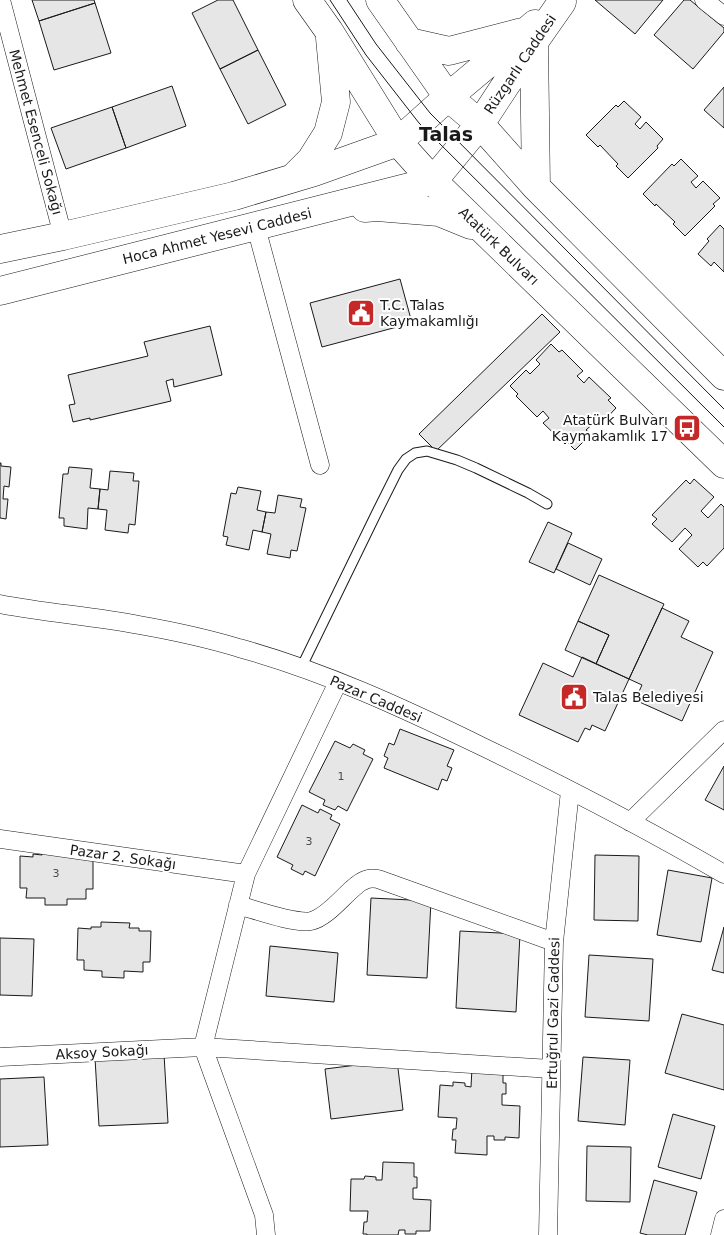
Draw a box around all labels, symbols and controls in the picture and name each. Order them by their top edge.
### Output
street label: Rüzgarlı Caddesi [481,11,559,117]
street label: Mehmet Esenceli Sokağı [6,48,66,216]
district label: Talas [419,123,473,145]
street label: Atatürk Bulvarı [456,204,542,288]
street label: Hoca Ahmet Yesevi Caddesi [121,205,313,267]
place label: T.C. Talas Kaymakamlığı [379,297,479,329]
public building icon: T.C. Talas Kaymakamlığı [346,298,376,328]
place label: Atatürk Bulvarı Kaymakamlık 17 [552,412,668,444]
bus stop icon: Atatürk Bulvarı Kaymakamlık 17 [672,413,702,443]
street label: Pazar Caddesi [328,672,424,726]
public building icon: Talas Belediyesi [559,682,589,712]
place label: Talas Belediyesi [592,689,704,705]
house number: 1 [338,770,345,783]
house number: 3 [306,835,313,848]
street label: Pazar 2. Sokağı [69,842,177,872]
house number: 3 [53,867,60,880]
street label: Ertuğrul Gazi Caddesi [544,937,562,1089]
street label: Aksoy Sokağı [55,1042,149,1062]

